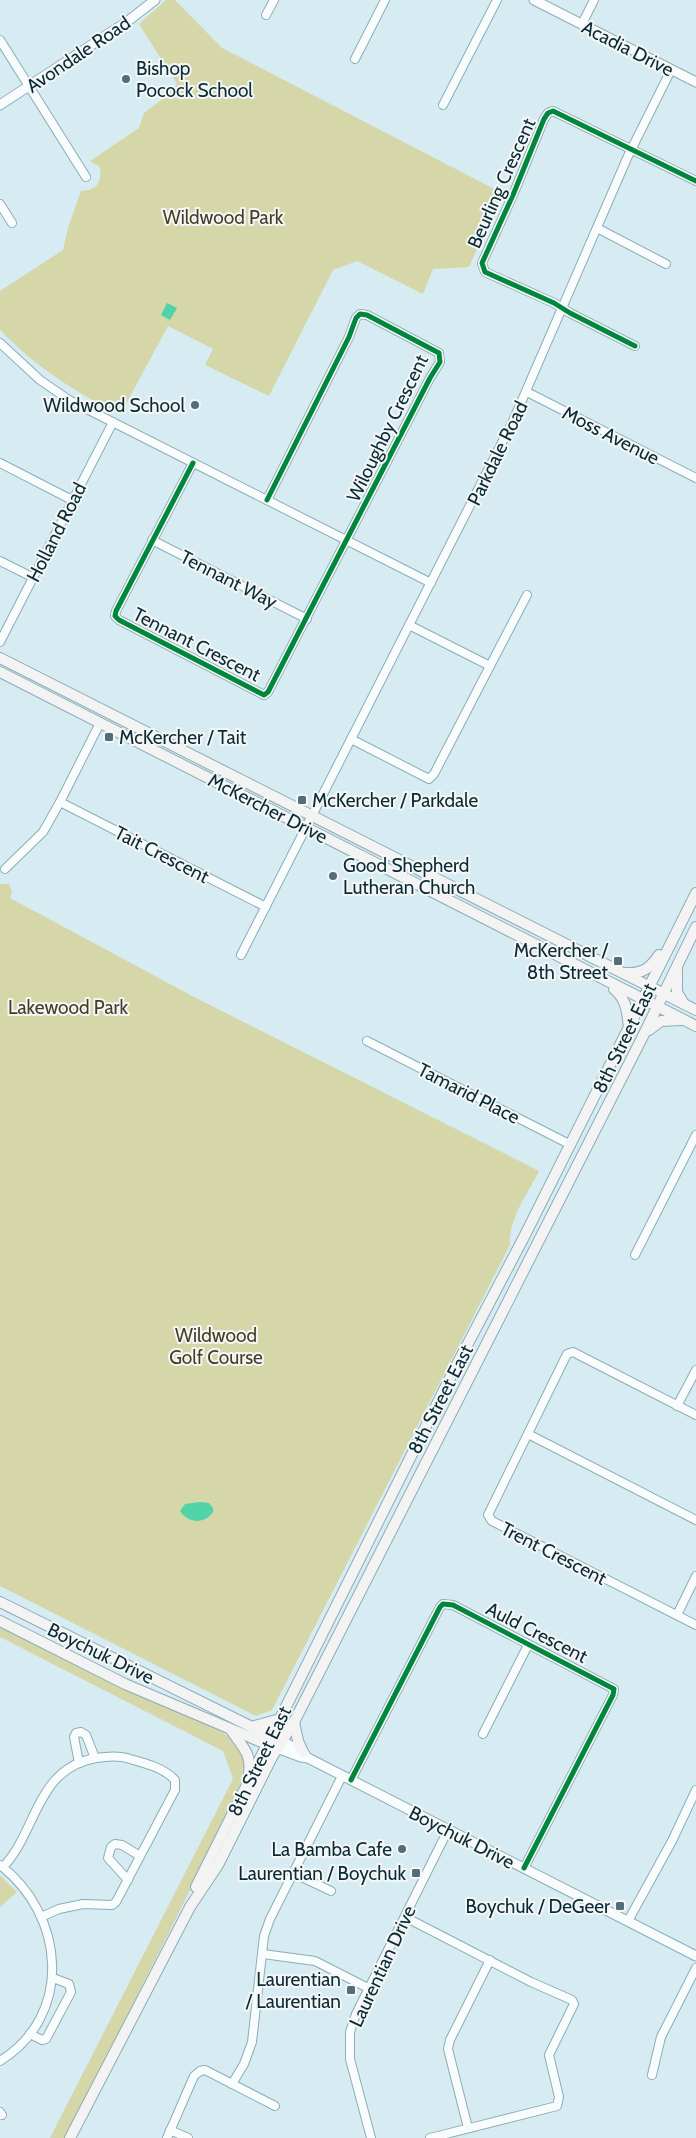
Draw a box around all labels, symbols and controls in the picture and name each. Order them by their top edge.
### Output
street label: Avondale Road [22,11,135,98]
street label: Acadia Drive [578,16,678,81]
place label: Bishop Pocock School [136,57,253,102]
marker: Bishop Pocock School [120,73,132,85]
street label: Beurling Crescent [462,114,541,252]
park label: Wildwood Park [163,206,284,229]
street label: Wiloughby Crescent [342,350,433,505]
place label: Wildwood School [43,394,186,417]
street label: Parkdale Road [462,397,533,509]
marker: Wildwood School [189,399,201,411]
street label: Moss Avenue [558,401,663,470]
street label: Holland Road [22,479,91,586]
street label: Tennant Way [177,545,281,614]
street label: Tennant Crescent [129,602,265,687]
place label: McKercher / Tait [119,726,247,749]
marker: McKercher / Tait [103,731,115,743]
street label: McKercher Drive [204,769,332,849]
place label: McKercher / Parkdale [312,789,478,812]
marker: McKercher / Parkdale [296,794,308,806]
street label: Tait Crescent [111,821,213,888]
place label: Good Shepherd Lutheran Church [343,854,475,899]
marker: Good Shepherd Lutheran Church [327,870,339,882]
place label: McKercher / 8th Street [514,939,609,984]
marker: McKercher / 8th Street [612,955,624,967]
street label: 8th Street East [588,979,661,1097]
park label: Lakewood Park [8,996,129,1019]
street label: Tamarid Place [414,1058,524,1129]
park label: Wildwood Golf Course [169,1324,263,1369]
street label: 8th Street East [403,1340,478,1458]
street label: Trent Crescent [497,1517,611,1590]
street label: Auld Crescent [482,1597,592,1668]
street label: Boychuk Drive [44,1618,158,1689]
street label: 8th Street East [223,1702,296,1820]
street label: Boychuk Drive [405,1801,519,1874]
place label: La Bamba Cafe [271,1838,392,1861]
marker: La Bamba Cafe [396,1843,408,1855]
place label: Laurentian / Boychuk [238,1862,406,1885]
marker: Laurentian / Boychuk [410,1867,422,1879]
place label: Boychuk / DeGeer [465,1895,610,1918]
marker: Boychuk / DeGeer [614,1900,626,1912]
street label: Laurentian Drive [344,1901,421,2031]
place label: Laurentian / Laurentian [245,1968,341,2013]
marker: Laurentian / Laurentian [345,1984,357,1996]

